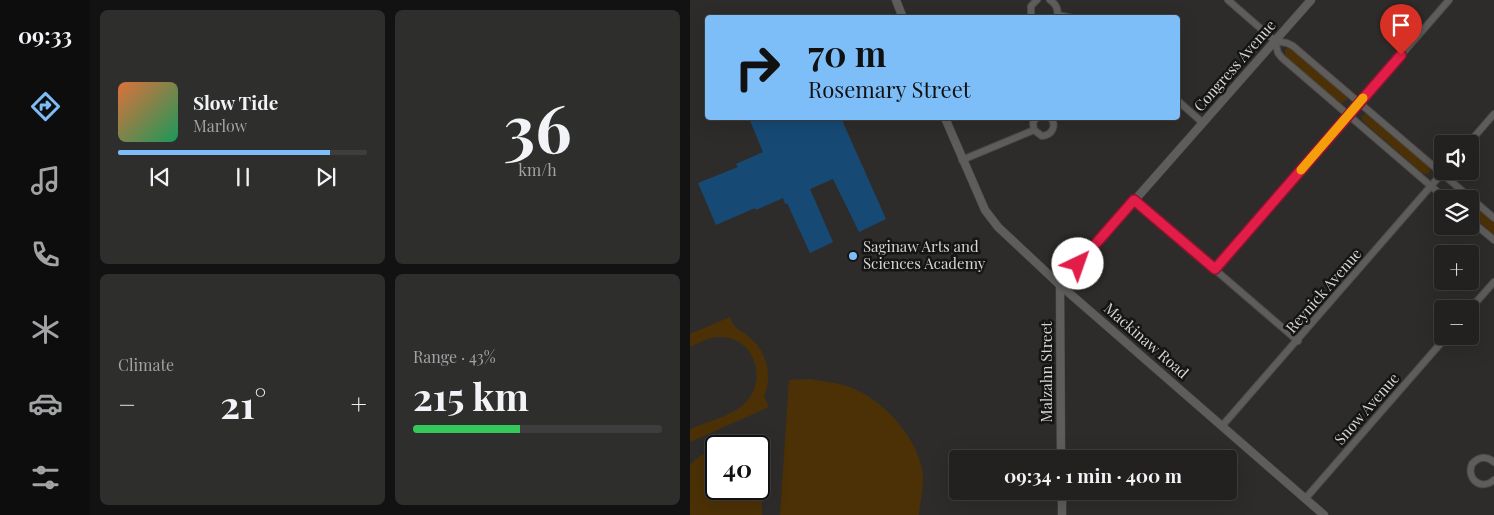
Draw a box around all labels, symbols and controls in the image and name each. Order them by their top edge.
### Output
pin [1380,4,1422,55]
icon: arrive [1387,11,1415,39]
street label: Congress Avenue [1189,15,1280,115]
text: 09:33 [18,20,72,50]
text: 70 m [808,29,886,76]
icon: right [725,35,790,100]
text: Rosemary Street [808,74,971,104]
text: 36 [503,83,572,169]
icon: directions [28,89,63,124]
text: Slow Tide [193,89,278,115]
text: Marlow [193,115,247,136]
map controls [1434,135,1479,345]
button: sound [1434,135,1479,180]
text: km/h [518,159,557,180]
icon: music [28,163,63,198]
icon: previous [146,163,174,191]
icon: pause [229,163,257,191]
icon: next [312,163,340,191]
button: layers [1434,190,1479,235]
place label: Saginaw Arts and Sciences Academy [863,236,986,273]
icon: phone [28,237,63,272]
position arrow [1051,237,1103,289]
street label: Reynick Avenue [1281,244,1366,337]
button: + [1434,245,1479,290]
marker: Saginaw Arts and Sciences Academy [847,250,859,262]
street label: Mackinaw Road [1100,298,1193,383]
button: − [1434,300,1479,345]
icon: climate [28,312,63,347]
street label: Malzahn Street [1036,321,1056,423]
text: Range · 43% [413,346,496,367]
text: Climate [118,354,174,375]
street label: Snow Avenue [1329,368,1403,449]
text: 215 km [413,370,529,421]
text: 21° [220,378,266,429]
text: − [118,385,136,422]
text: + [351,385,367,422]
icon: car [28,386,63,421]
speed limit sign: 40 [705,435,770,500]
icon: filters [28,460,63,495]
text: 09:34 · 1 min · 400 m [1004,462,1182,488]

